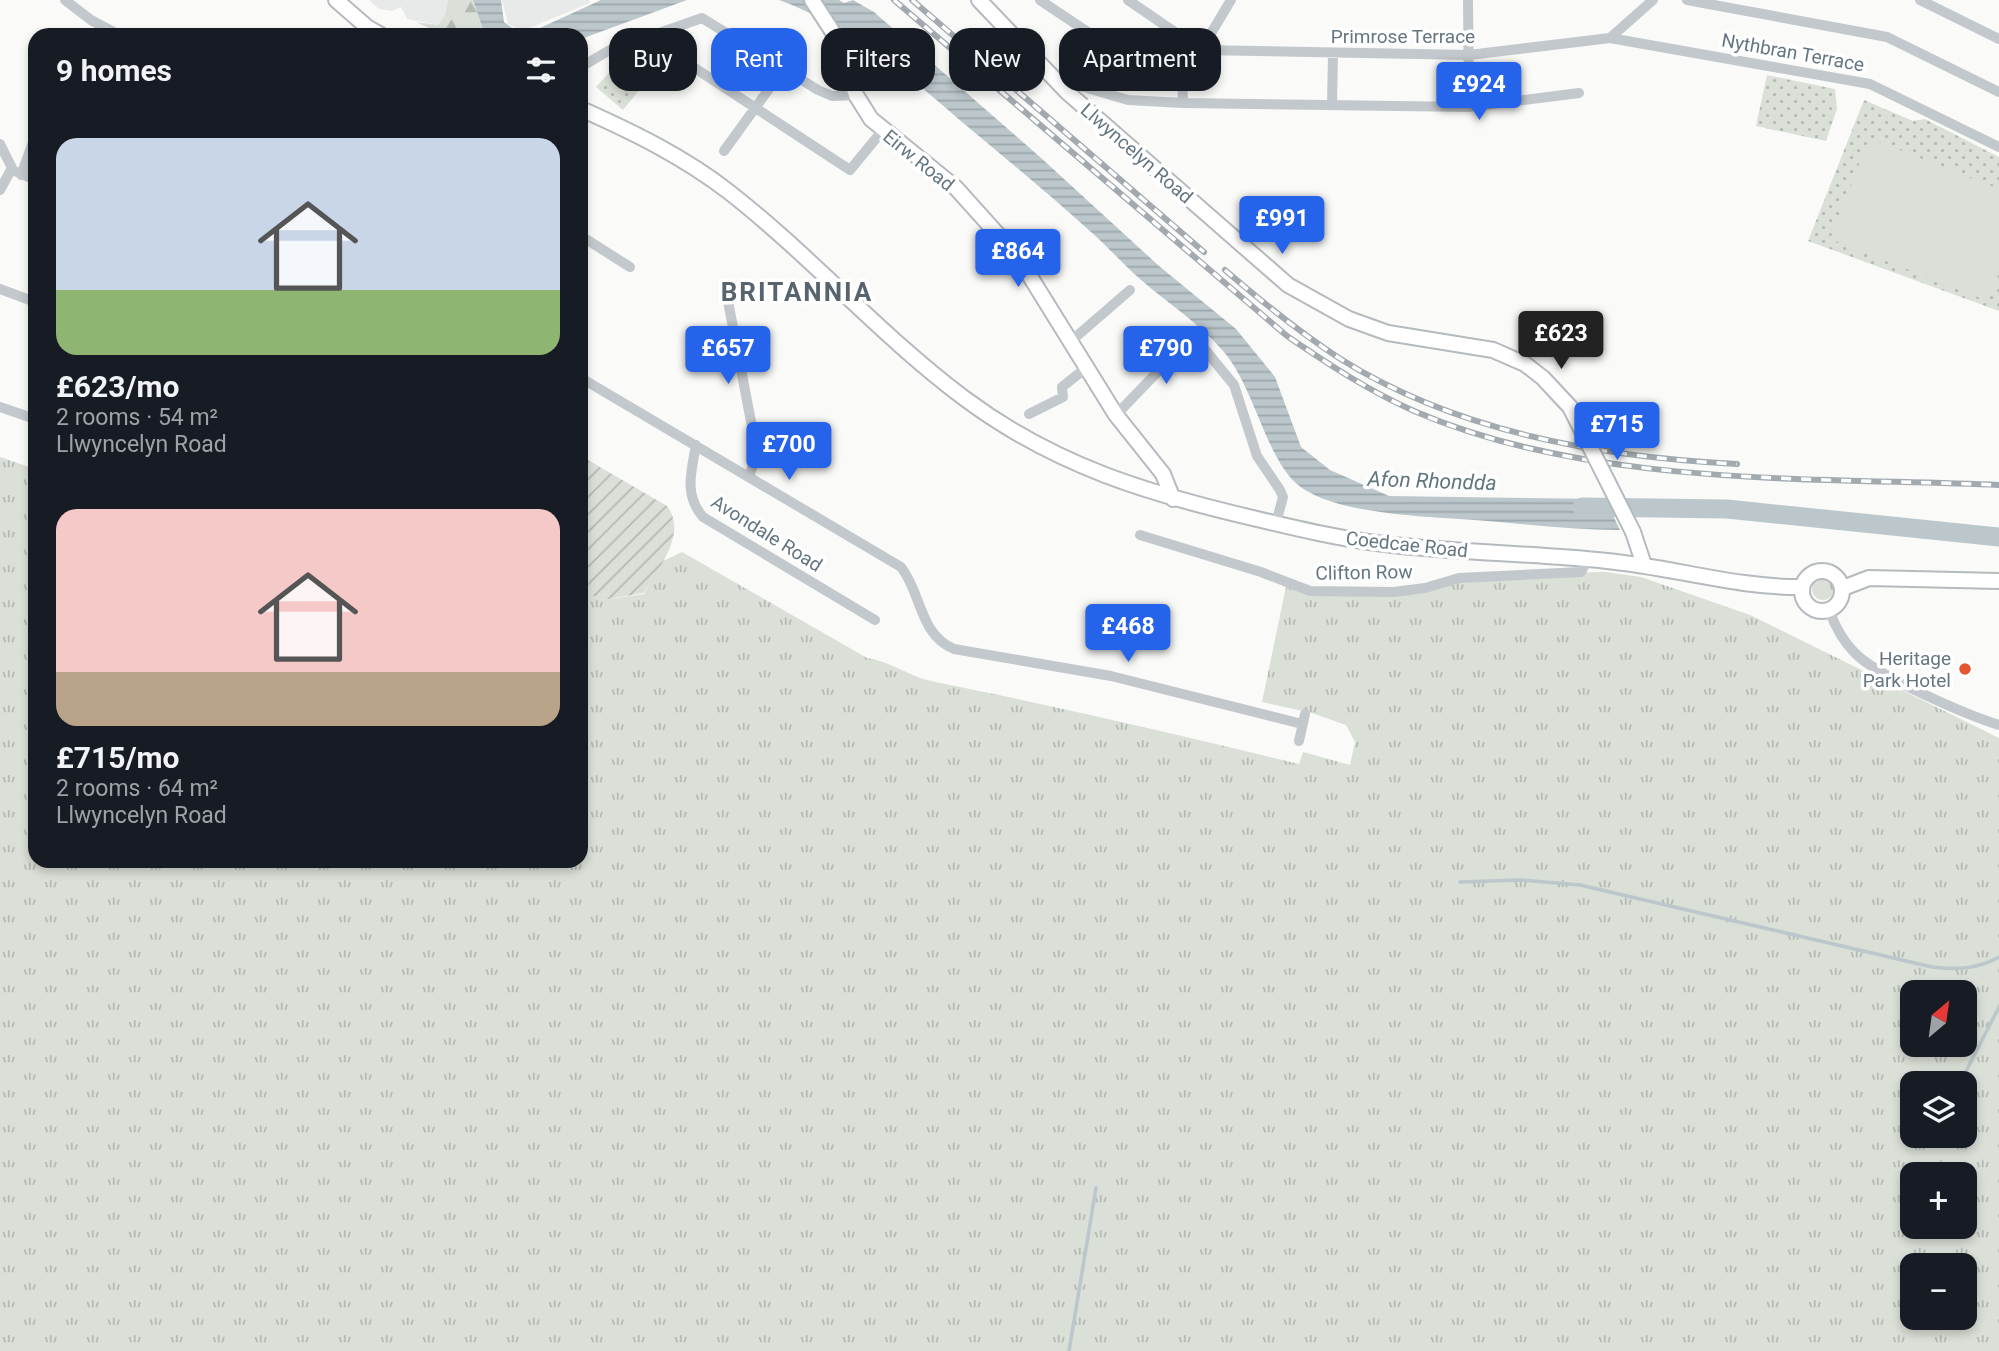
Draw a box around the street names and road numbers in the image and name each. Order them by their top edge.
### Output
street label: Primrose Terrace [1331,25,1475,48]
street label: Nythbran Terrace [1720,29,1866,76]
street label: Llwyncelyn Road [1076,98,1197,208]
street label: Eirw Road [879,125,959,196]
street label: Avondale Road [707,490,826,577]
street label: Coedcae Road [1345,527,1469,562]
street label: Clifton Row [1315,560,1413,585]

